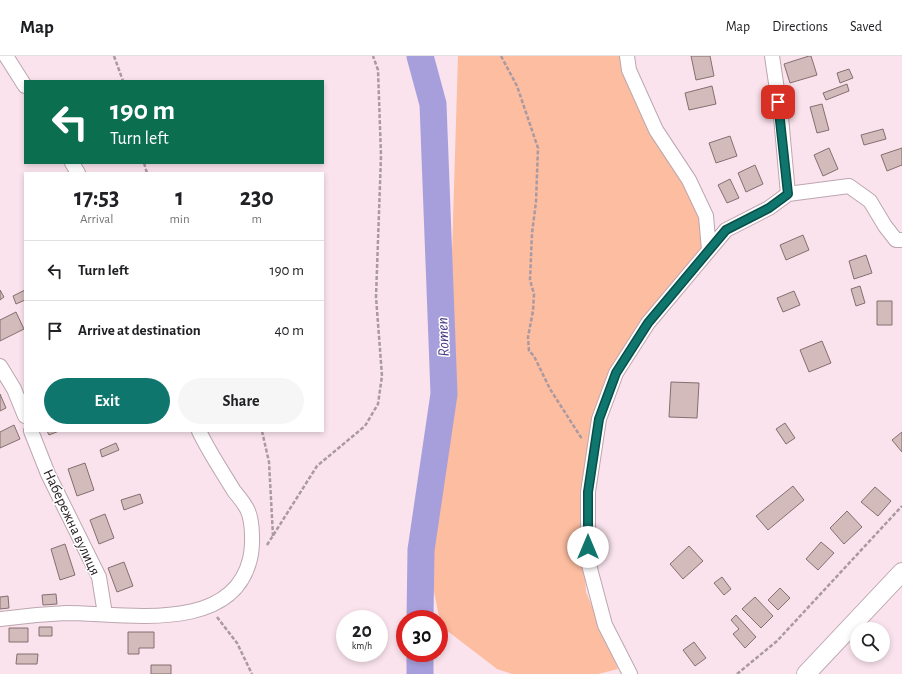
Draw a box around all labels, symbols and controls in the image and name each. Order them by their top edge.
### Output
text: Map [20,18,54,37]
text: Map [726,20,750,34]
text: Directions [772,20,828,34]
text: Saved [850,20,882,34]
pin [761,85,795,119]
icon: arrive [767,91,789,113]
icon: left [44,96,96,148]
text: 190 m [110,97,175,125]
text: Turn left [110,130,169,148]
text: 17:53 [74,186,119,210]
text: 1 [175,186,184,210]
text: 230 [240,186,274,210]
text: Arrival [80,213,113,226]
text: min [169,213,190,226]
text: m [252,213,262,226]
icon: left [44,260,66,282]
text: Turn left [78,263,129,278]
text: 190 m [269,263,304,278]
water label: Romen [434,317,452,357]
icon: arrive [44,320,66,342]
text: Arrive at destination [78,323,201,338]
text: 40 m [274,323,304,338]
button: Exit [44,378,170,424]
button: Share [178,378,304,424]
street label: Набережна вулиця [40,467,103,578]
position arrow [567,526,609,568]
speed limit sign: 30 [396,610,448,662]
text: 20 [352,621,372,641]
map controls [850,622,890,662]
button: search [850,622,890,662]
text: km/h [352,641,372,651]

